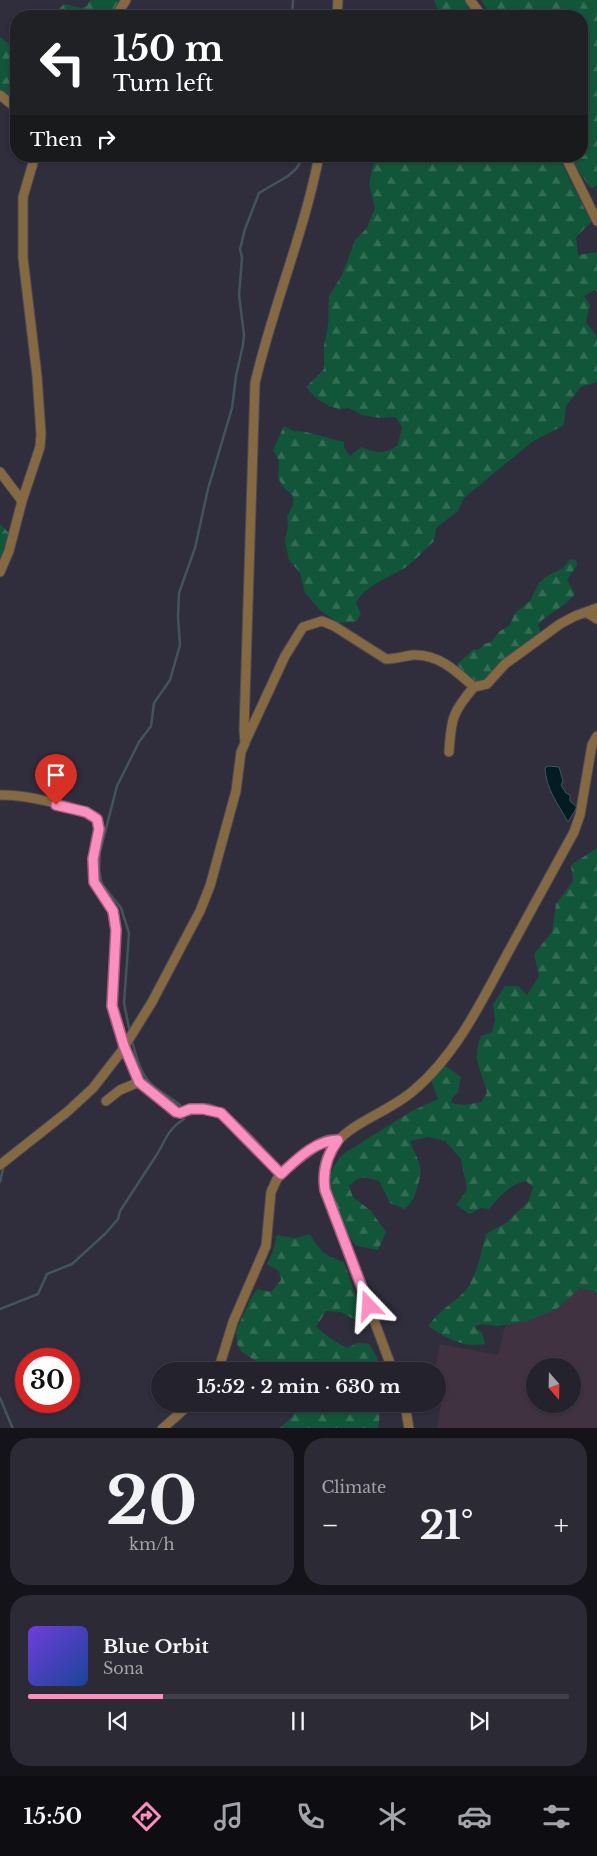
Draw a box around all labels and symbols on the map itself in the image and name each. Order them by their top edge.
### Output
pin [35,754,77,805]
position arrow [342,1279,394,1331]
speed limit sign: 30 [15,1348,80,1413]
north arrow [526,1358,581,1412]

